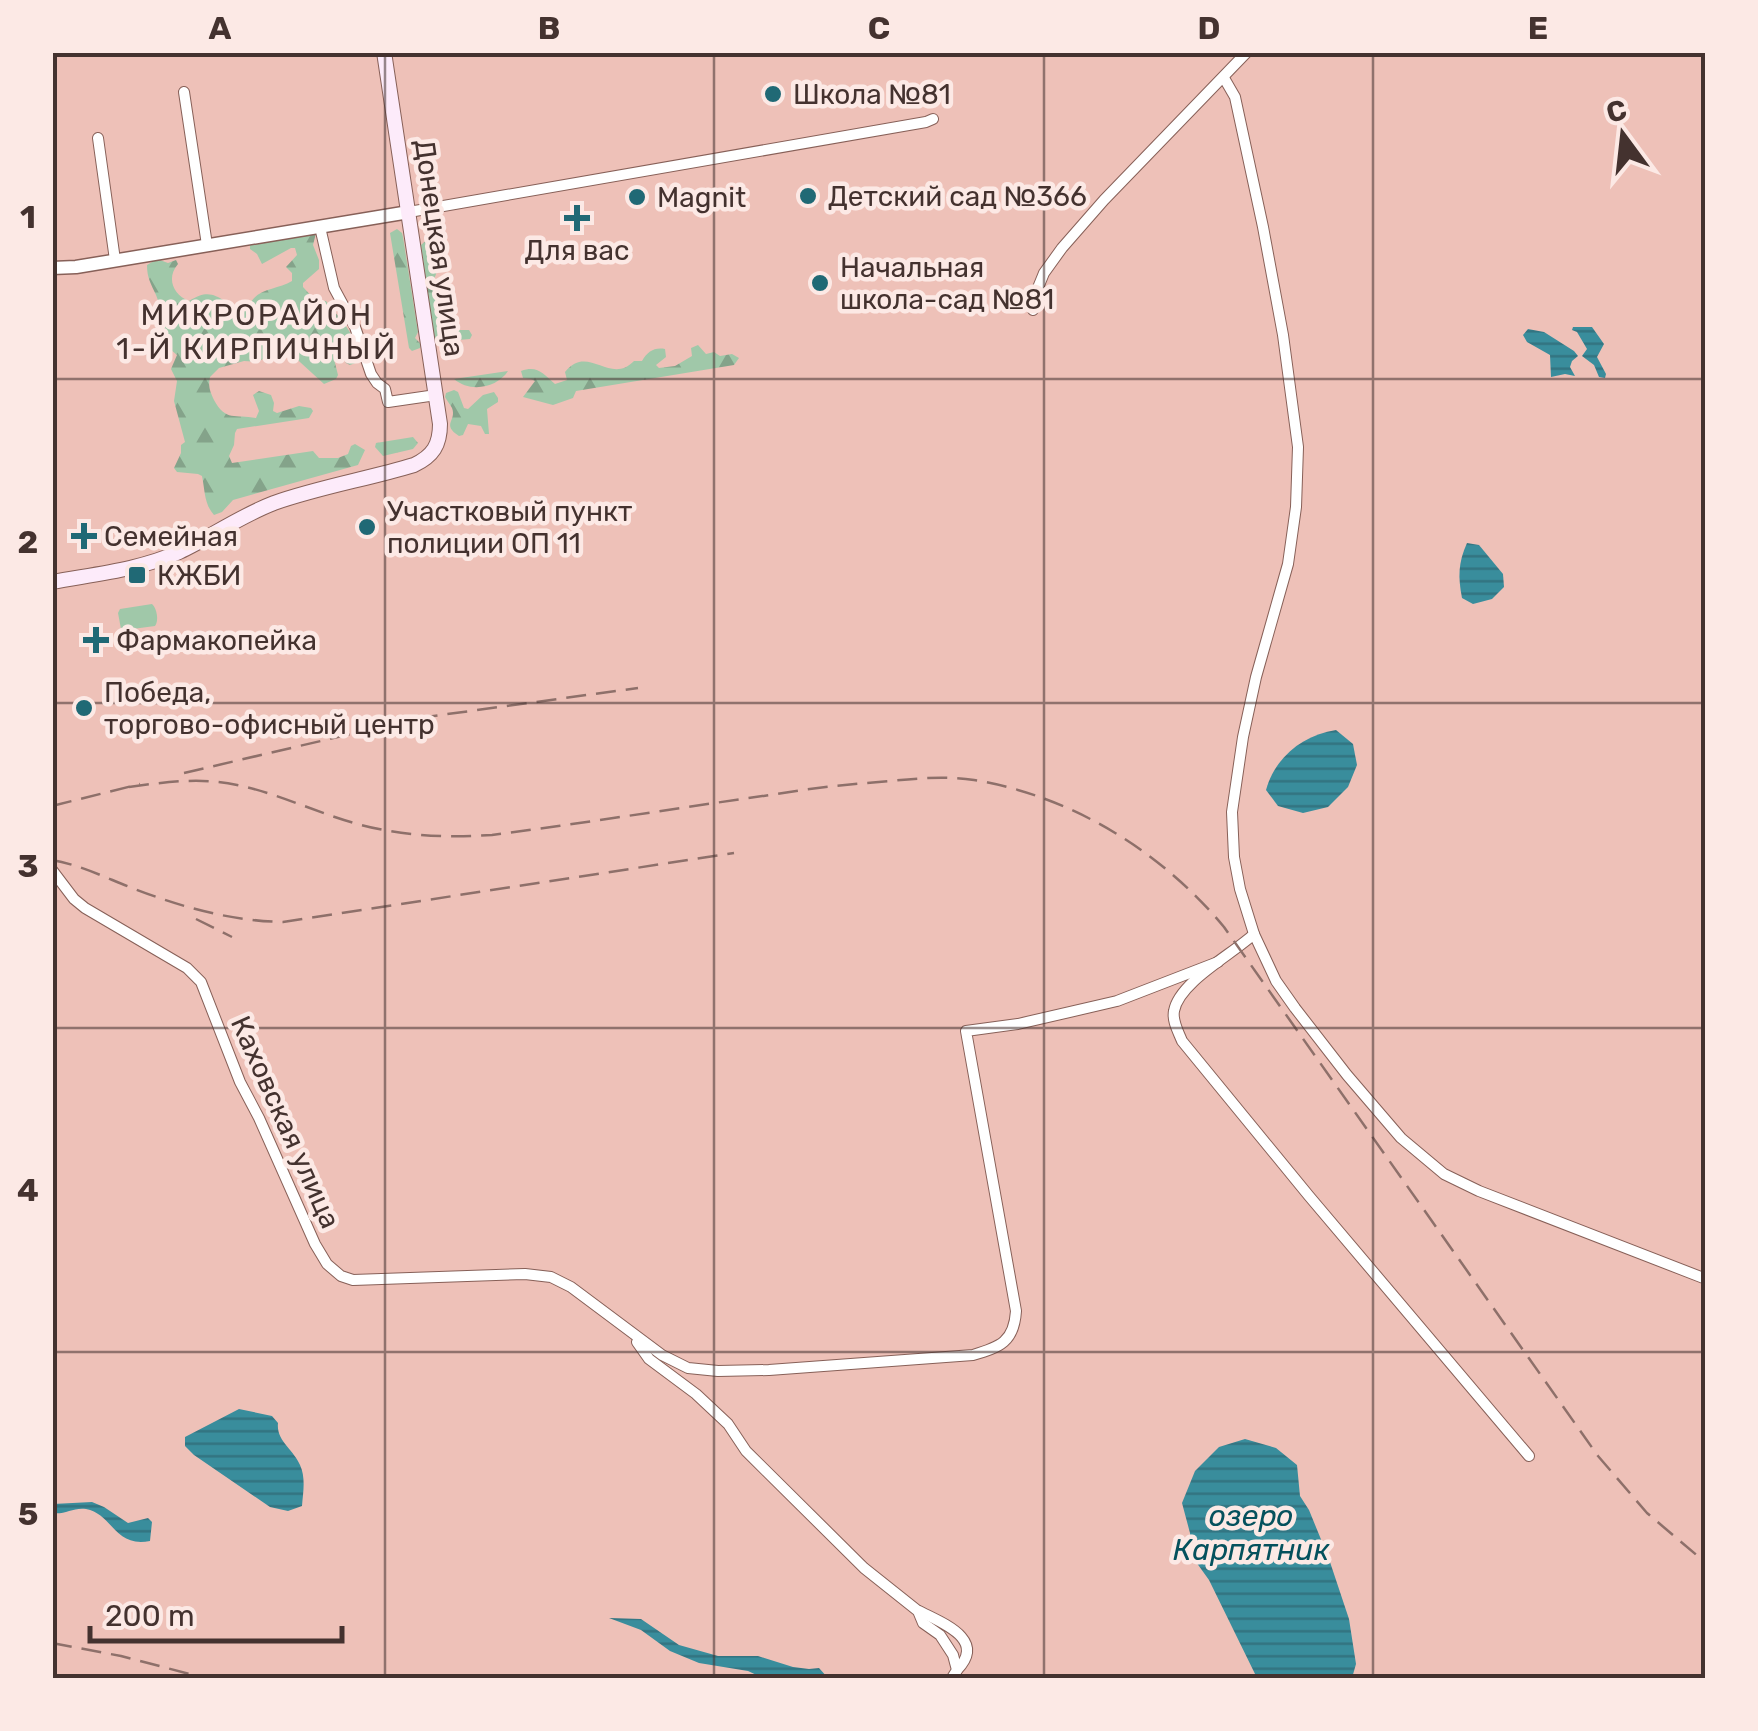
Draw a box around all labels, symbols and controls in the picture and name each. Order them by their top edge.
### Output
text: A [209,9,232,47]
text: B [538,9,560,47]
text: C [868,9,890,47]
text: D [1198,9,1220,47]
text: E [1528,9,1548,47]
place label: Школа №81 [793,78,951,111]
marker: Школа №81 [762,83,784,105]
north arrow [1573,85,1673,185]
text: С [1603,93,1630,130]
street label: Донецкая улица [408,137,471,359]
place label: Детский сад №366 [828,180,1087,213]
place label: Magnit [657,181,746,214]
marker: Детский сад №366 [797,185,819,207]
marker: Magnit [626,186,648,208]
text: 1 [20,198,36,236]
marker: Для вас [566,207,588,229]
place label: Для вас [525,234,629,267]
place label: Начальная школа-сад №81 [840,251,1054,316]
marker: Начальная школа-сад №81 [809,272,831,294]
district label: МИКРОРАЙОН 1-Й КИРПИЧНЫЙ [116,297,398,367]
place label: Участковый пункт полиции ОП 11 [387,495,632,560]
marker: Участковый пункт полиции ОП 11 [356,516,378,538]
place label: Семейная [104,520,238,553]
text: 2 [18,523,38,561]
marker: Семейная [73,525,95,547]
place label: КЖБИ [157,559,241,592]
marker: КЖБИ [126,564,148,586]
place label: Фармакопейка [116,624,317,657]
marker: Фармакопейка [85,629,107,651]
place label: Победа, торгово-офисный центр [104,676,435,741]
marker: Победа, торгово-офисный центр [73,697,95,719]
text: 3 [17,847,39,885]
street label: Каховская улица [224,1011,347,1233]
text: 4 [17,1171,39,1209]
text: 5 [18,1495,38,1533]
water label: озеро Карпятник [1173,1498,1330,1568]
scale bar [90,1581,342,1643]
text: 200 m [105,1598,195,1634]

